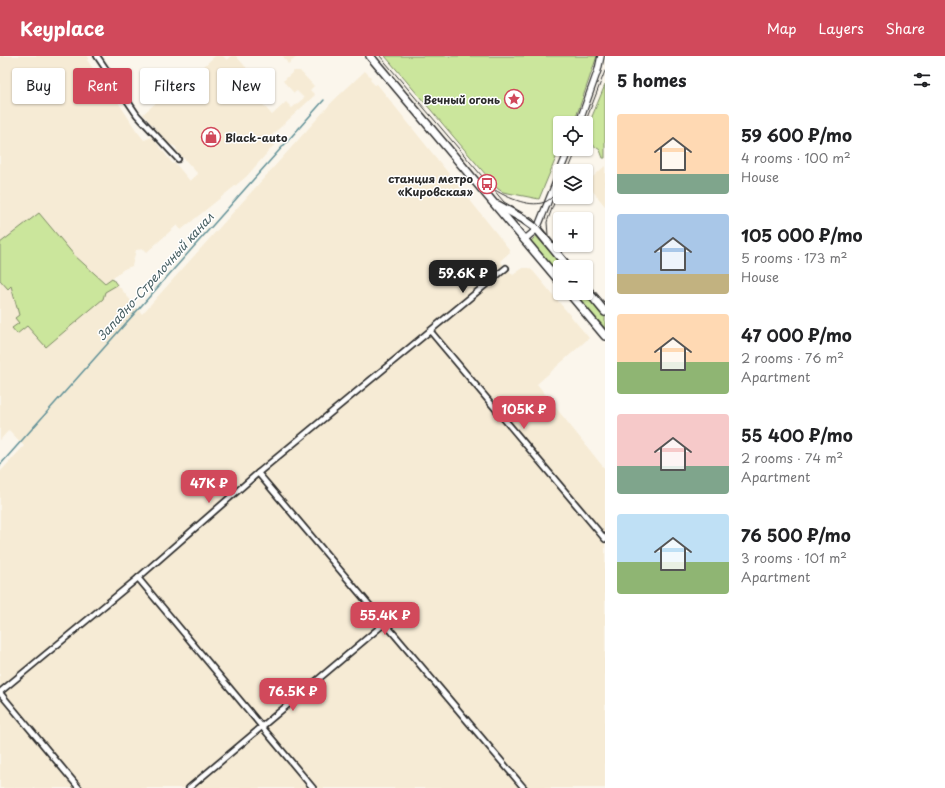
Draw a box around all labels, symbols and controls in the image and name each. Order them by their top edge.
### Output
text: Keyplace [20,14,105,42]
text: Map [767,18,797,39]
text: Layers [819,18,864,39]
text: Share [886,18,925,39]
text: 5 homes [617,67,687,93]
chip: Buy [12,68,65,104]
chip: Rent [73,68,132,104]
chip: Filters [140,68,209,104]
chip: New [217,68,275,104]
icon: filters [911,69,933,91]
place icon: Вечный огонь [503,88,525,110]
place label: Вечный огонь [423,91,500,108]
map controls [553,116,593,300]
button: locate [553,116,593,156]
text: 59 600 ₽/mo [741,122,852,148]
shop icon: Black-auto [200,126,222,148]
place label: Black-auto [225,129,288,146]
icon: home [649,130,697,178]
text: 4 rooms · 100 m² [741,148,851,167]
button: layers [553,164,593,204]
text: House [741,167,779,186]
place label: станция метро «Кировская» [388,170,473,200]
bus stop icon: станция метро «Кировская» [476,173,498,195]
water label: Западно-Стрелочный канал [93,208,218,344]
button: + [553,212,593,252]
text: 105 000 ₽/mo [741,222,863,248]
icon: home [649,230,697,278]
text: 5 rooms · 173 m² [741,248,847,267]
pin: 59.6K ₽ [426,260,500,294]
button: − [553,260,593,300]
text: 59.6K ₽ [438,263,488,282]
text: House [741,267,779,286]
text: 47 000 ₽/mo [741,322,852,348]
icon: home [649,330,697,378]
text: 2 rooms · 76 m² [741,348,844,367]
text: Apartment [741,367,810,386]
pin: 105K ₽ [491,396,557,430]
text: 105K ₽ [501,399,547,418]
text: 55 400 ₽/mo [741,422,853,448]
icon: home [649,430,697,478]
text: 2 rooms · 74 m² [741,448,843,467]
text: Apartment [741,467,810,486]
pin: 47K ₽ [181,470,237,504]
text: 47K ₽ [190,473,228,492]
text: 76 500 ₽/mo [741,522,851,548]
icon: home [649,530,697,578]
text: 3 rooms · 101 m² [741,548,847,567]
text: Apartment [741,567,810,586]
pin: 55.4K ₽ [348,602,422,636]
text: 55.4K ₽ [359,605,411,624]
pin: 76.5K ₽ [256,678,330,712]
text: 76.5K ₽ [268,681,318,700]

